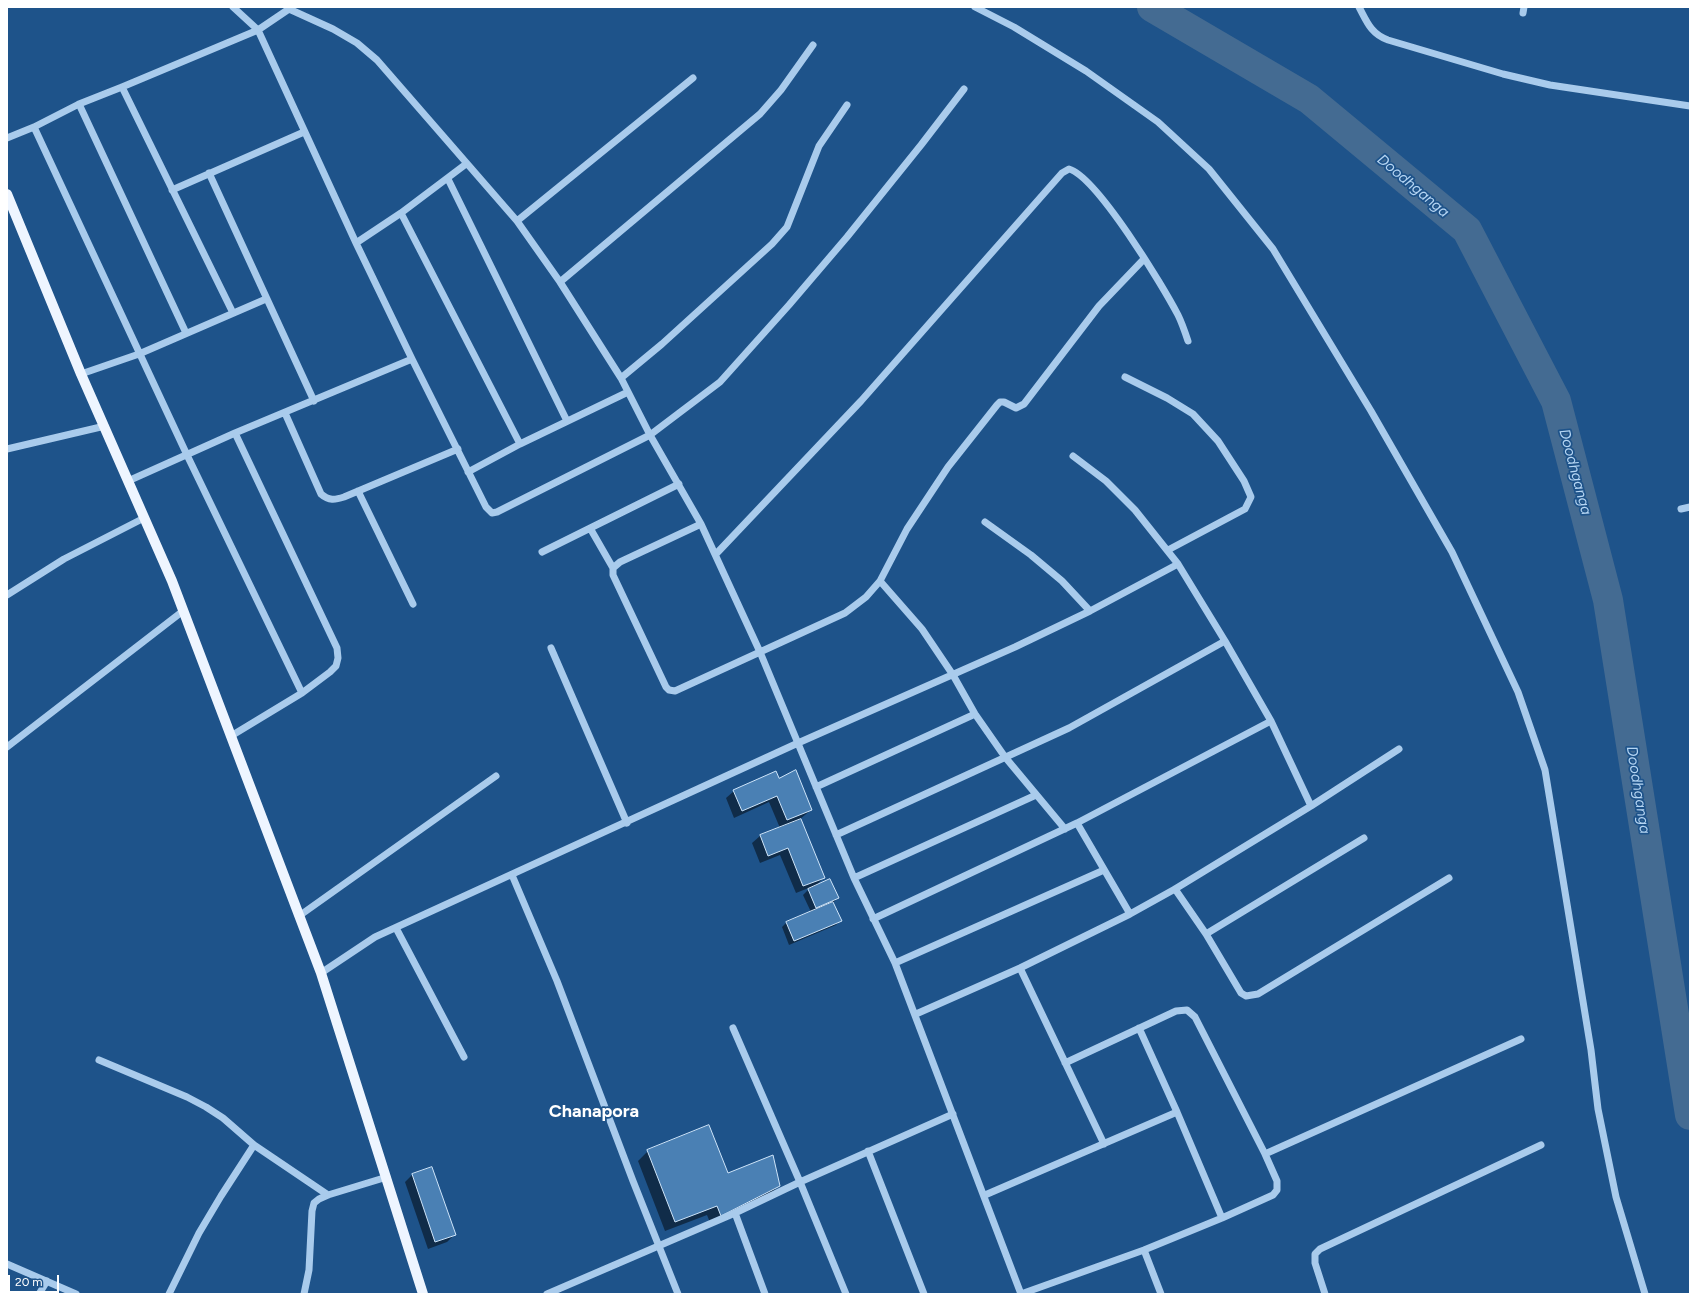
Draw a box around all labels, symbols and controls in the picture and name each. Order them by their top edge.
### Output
water label: Doodhganga [1373,151,1453,221]
water label: Doodhganga [1555,427,1595,517]
water label: Doodhganga [1622,745,1654,835]
district label: Chanapora [549,1101,639,1123]
scale bar [10,1267,61,1293]
text: 20 m [15,1275,43,1289]

